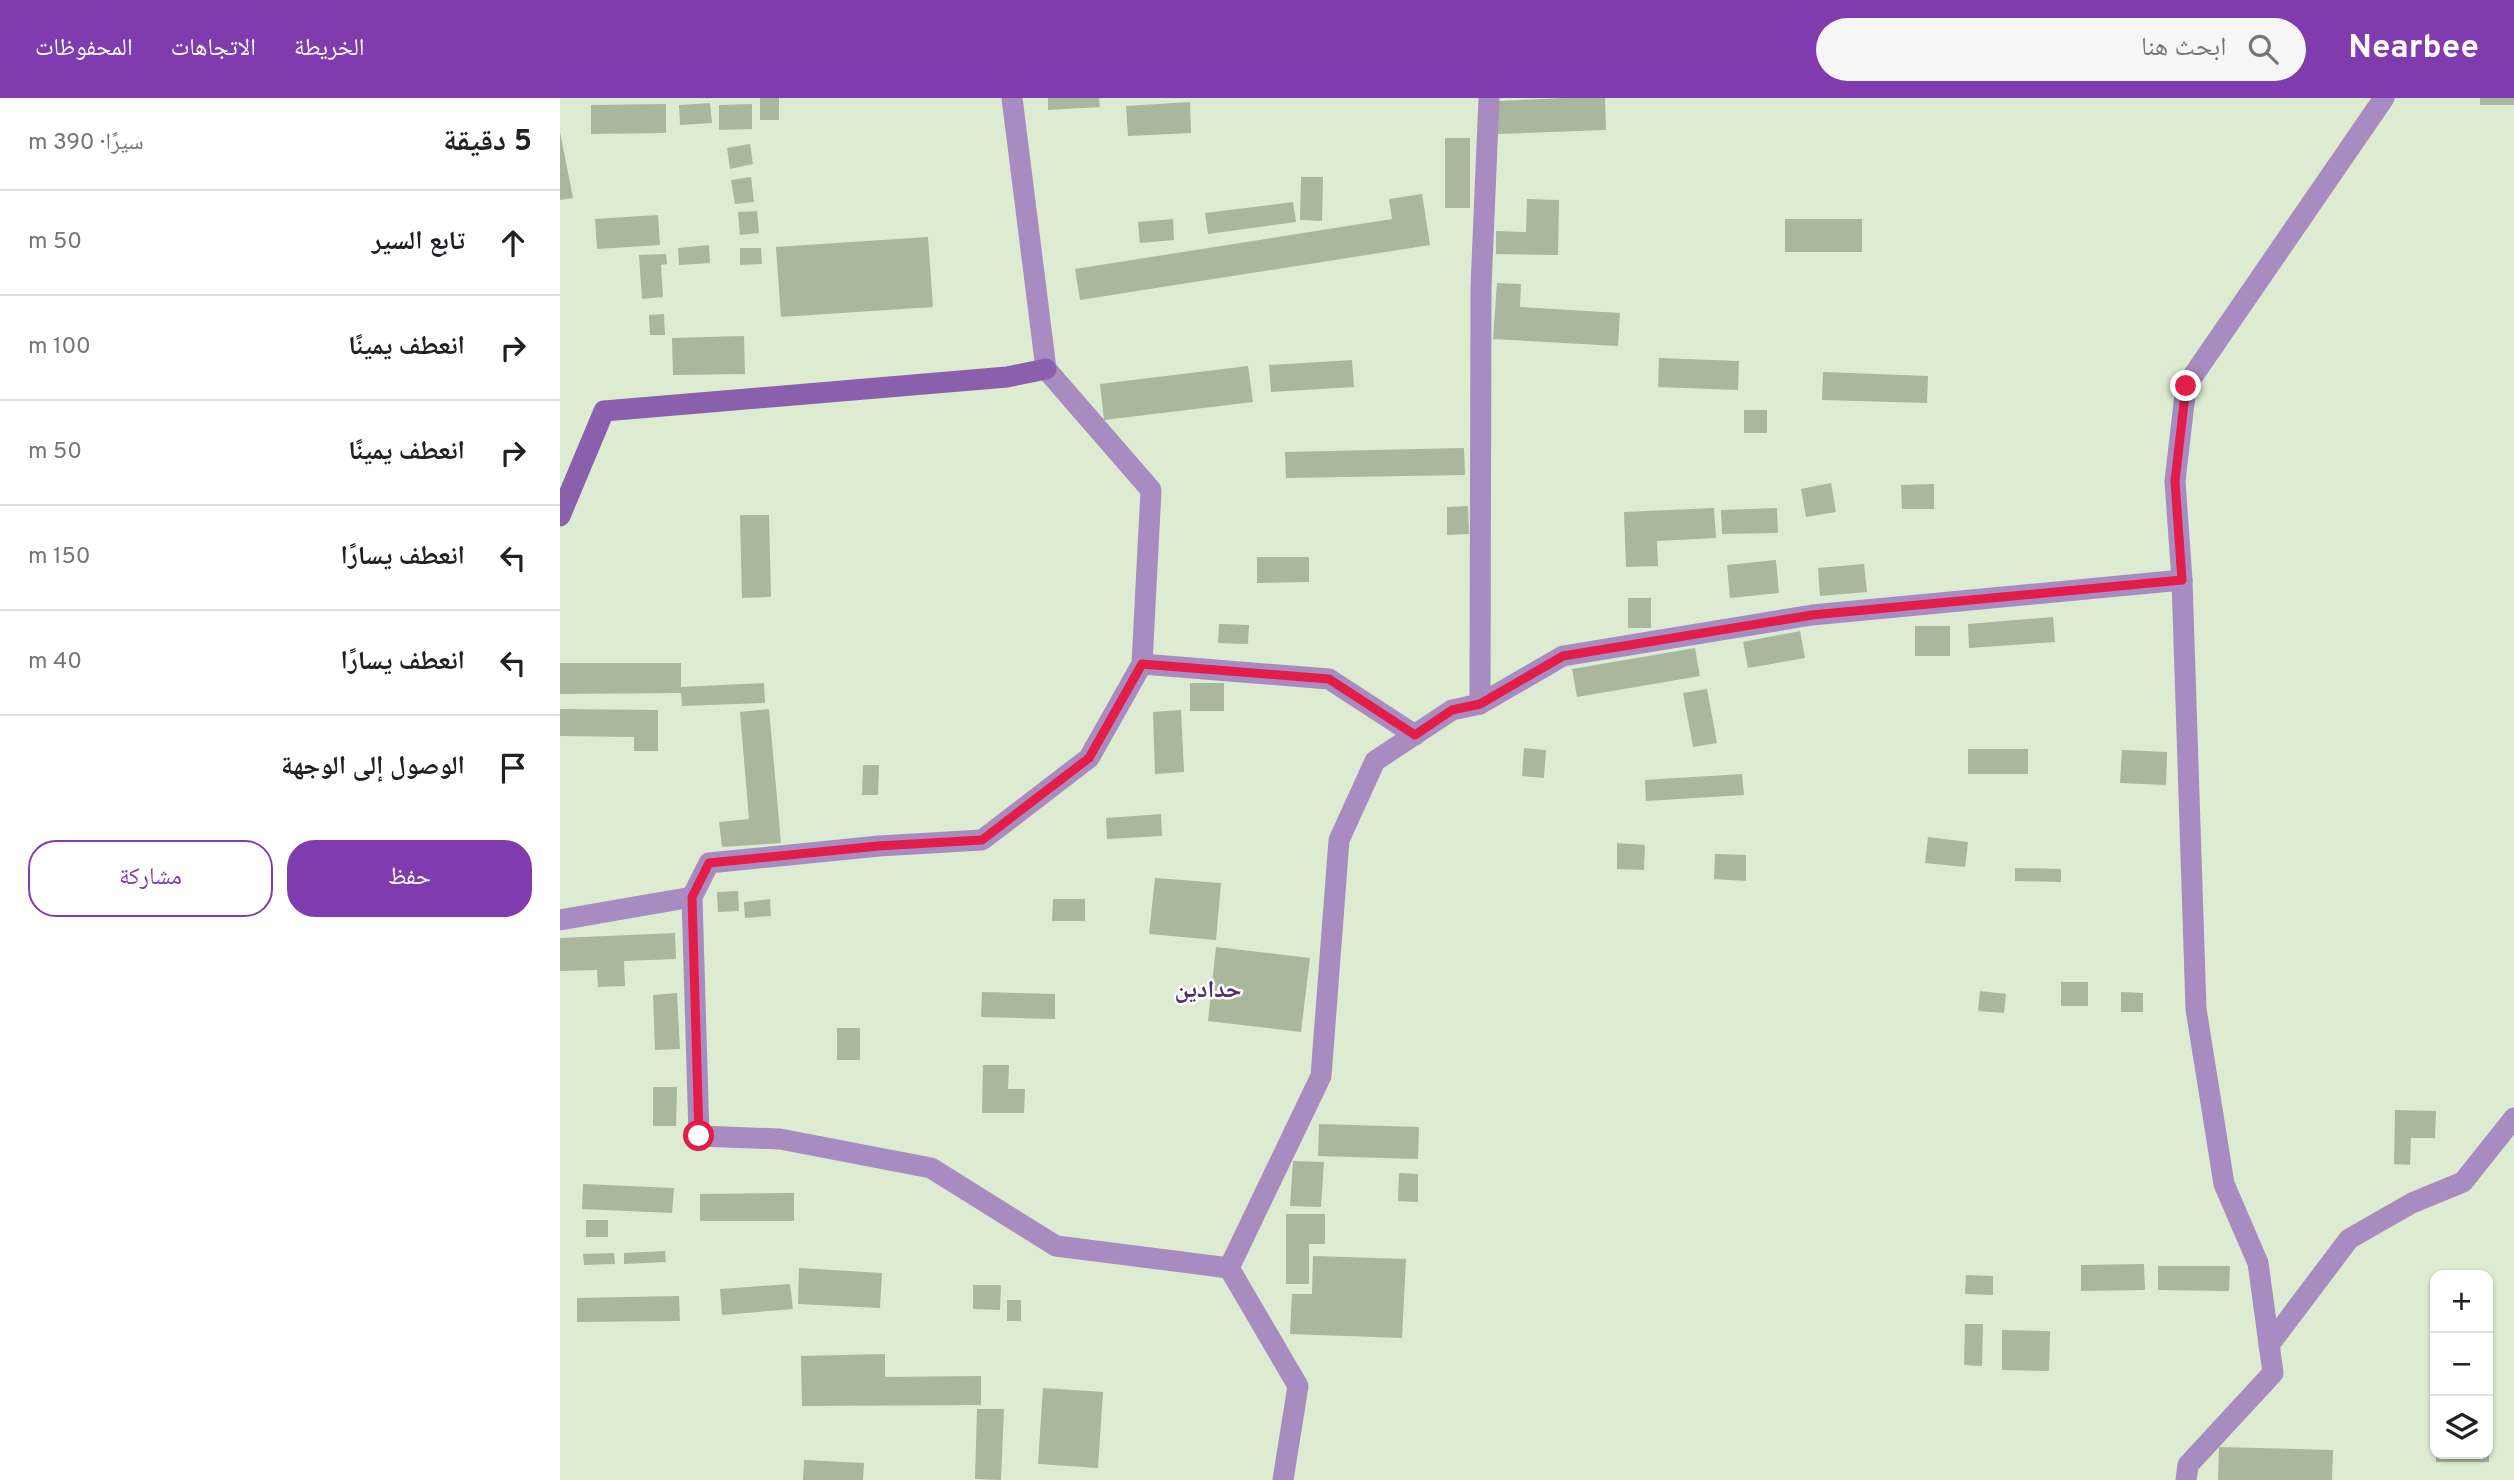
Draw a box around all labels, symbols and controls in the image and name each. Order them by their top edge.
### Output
search box [1816,18,2306,81]
text: Nearbee [2348,28,2479,70]
icon: search [2244,30,2282,68]
text: ابحث هنا [2141,32,2226,65]
text: المحفوظات [35,34,133,64]
text: الاتجاهات [171,34,256,64]
text: الخريطة [294,34,365,64]
text: 5 دقيقة [443,124,532,161]
text: سيرًا · 390 m [28,129,144,158]
icon: ahead [494,224,532,262]
text: تابع السير [372,226,465,259]
text: 50 m [28,228,82,257]
icon: right [494,329,532,367]
text: انعطف يمينًا [348,331,465,364]
text: 100 m [28,333,91,362]
route end [2170,370,2201,401]
icon: right [494,434,532,472]
text: انعطف يمينًا [348,436,465,469]
text: 50 m [28,438,82,467]
icon: left [494,539,532,577]
text: انعطف يسارًا [341,541,465,574]
text: 150 m [28,543,90,572]
icon: left [494,644,532,682]
text: انعطف يسارًا [341,646,465,679]
text: 40 m [28,648,82,677]
icon: arrive [494,749,532,787]
text: الوصول إلى الوجهة [281,751,465,784]
button: مشاركة [28,840,273,917]
button: حفظ [287,840,532,917]
district label: حدادين [1174,976,1242,1006]
route start [683,1120,714,1151]
map controls [2430,1270,2493,1459]
button: + [2430,1270,2493,1333]
button: − [2430,1333,2493,1396]
button: layers [2430,1396,2493,1459]

